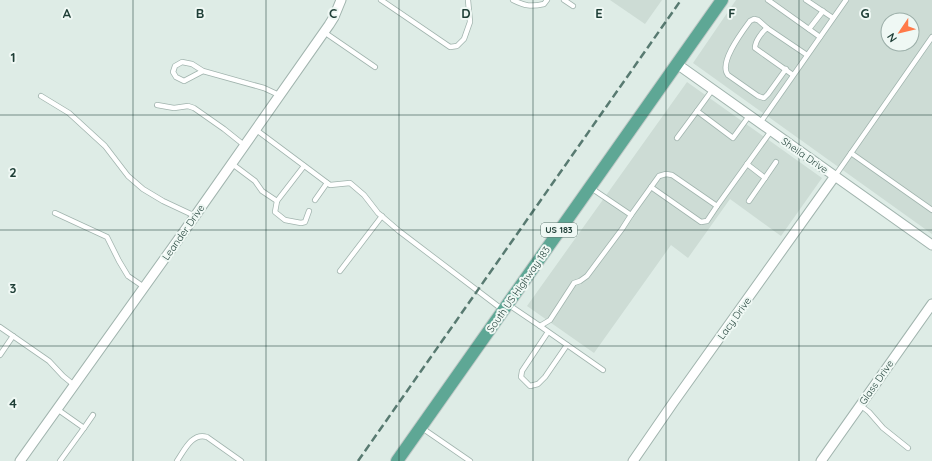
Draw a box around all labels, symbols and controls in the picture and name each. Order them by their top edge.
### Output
text: A [63,5,72,21]
text: B [196,5,204,21]
text: C [329,5,337,21]
text: D [461,5,471,21]
text: E [595,5,603,21]
text: F [728,5,736,21]
text: G [860,5,870,21]
north arrow [880,12,920,52]
text: N [884,30,900,45]
text: 1 [10,49,16,65]
street label: Sheila Drive [779,135,831,176]
text: 2 [9,164,17,180]
street label: Leander Drive [159,202,208,263]
road number: US 183 [541,223,577,237]
street label: South US Highway 183 [484,244,553,335]
text: 3 [10,280,17,296]
street label: Lacy Drive [715,294,754,342]
street label: Glass Drive [856,357,897,407]
text: 4 [9,395,17,411]

